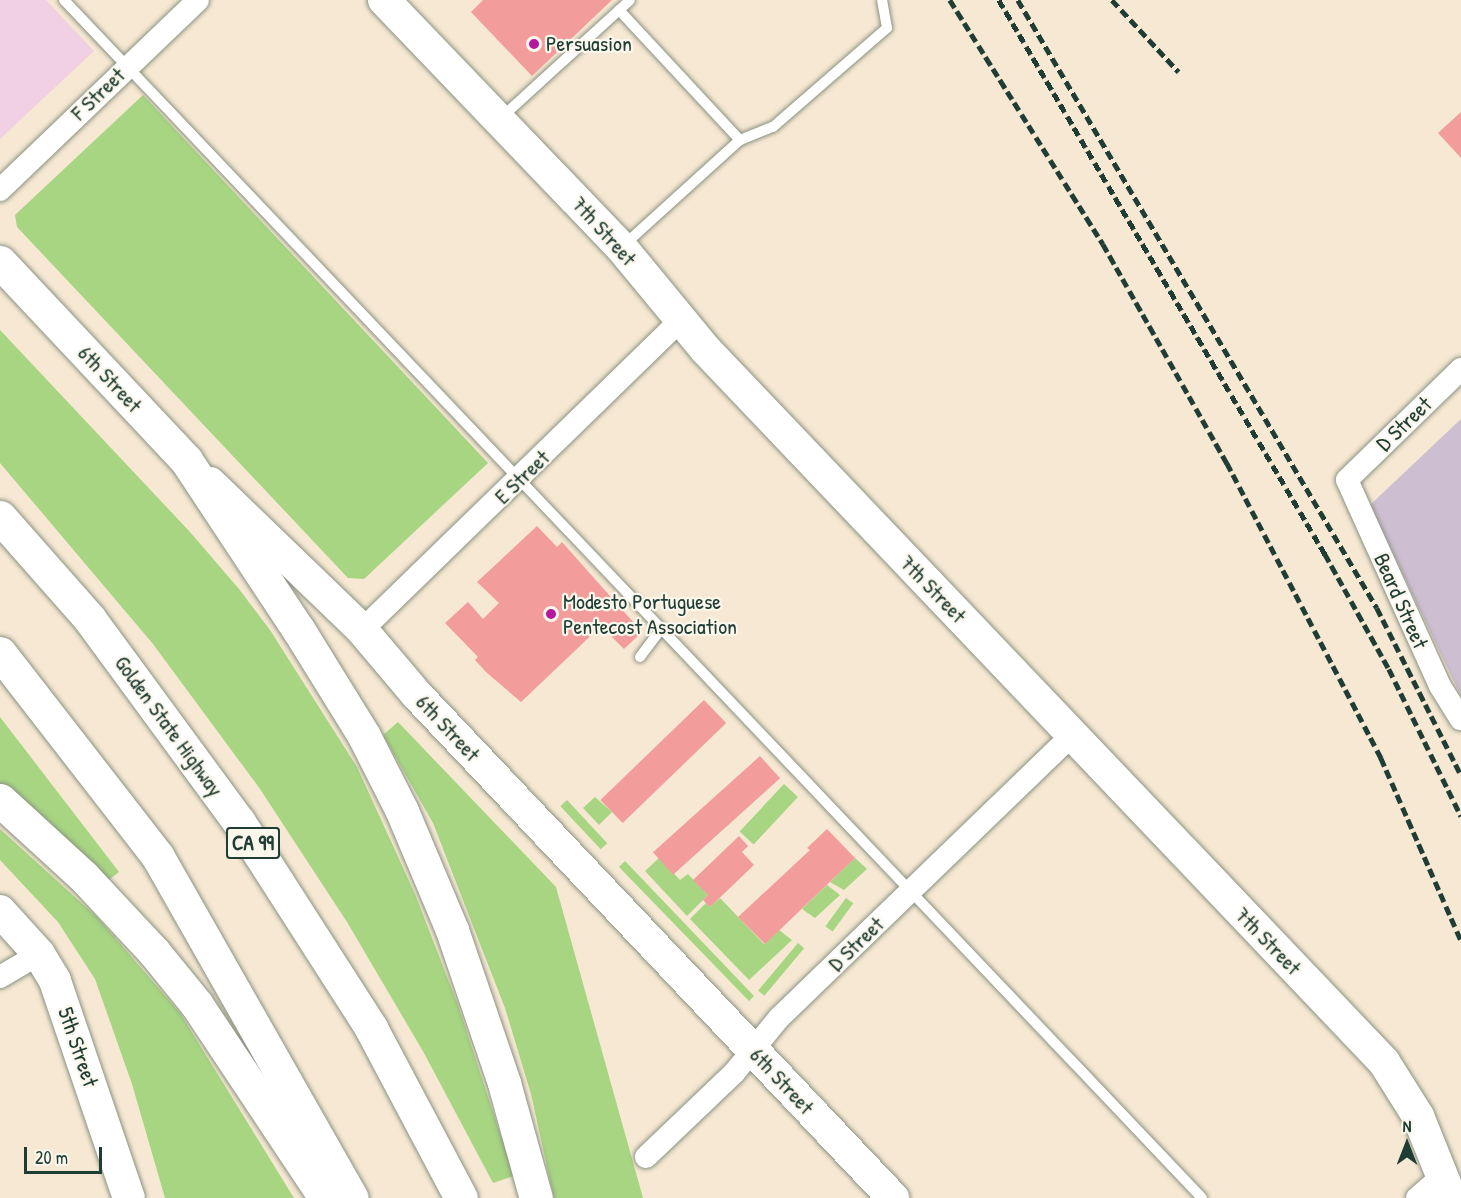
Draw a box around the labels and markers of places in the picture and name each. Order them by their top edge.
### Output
place label: Persuasion [546,31,632,57]
marker: Persuasion [527,37,541,51]
place label: Modesto Portuguese Pentecost Association [563,588,737,640]
marker: Modesto Portuguese Pentecost Association [544,607,558,621]

